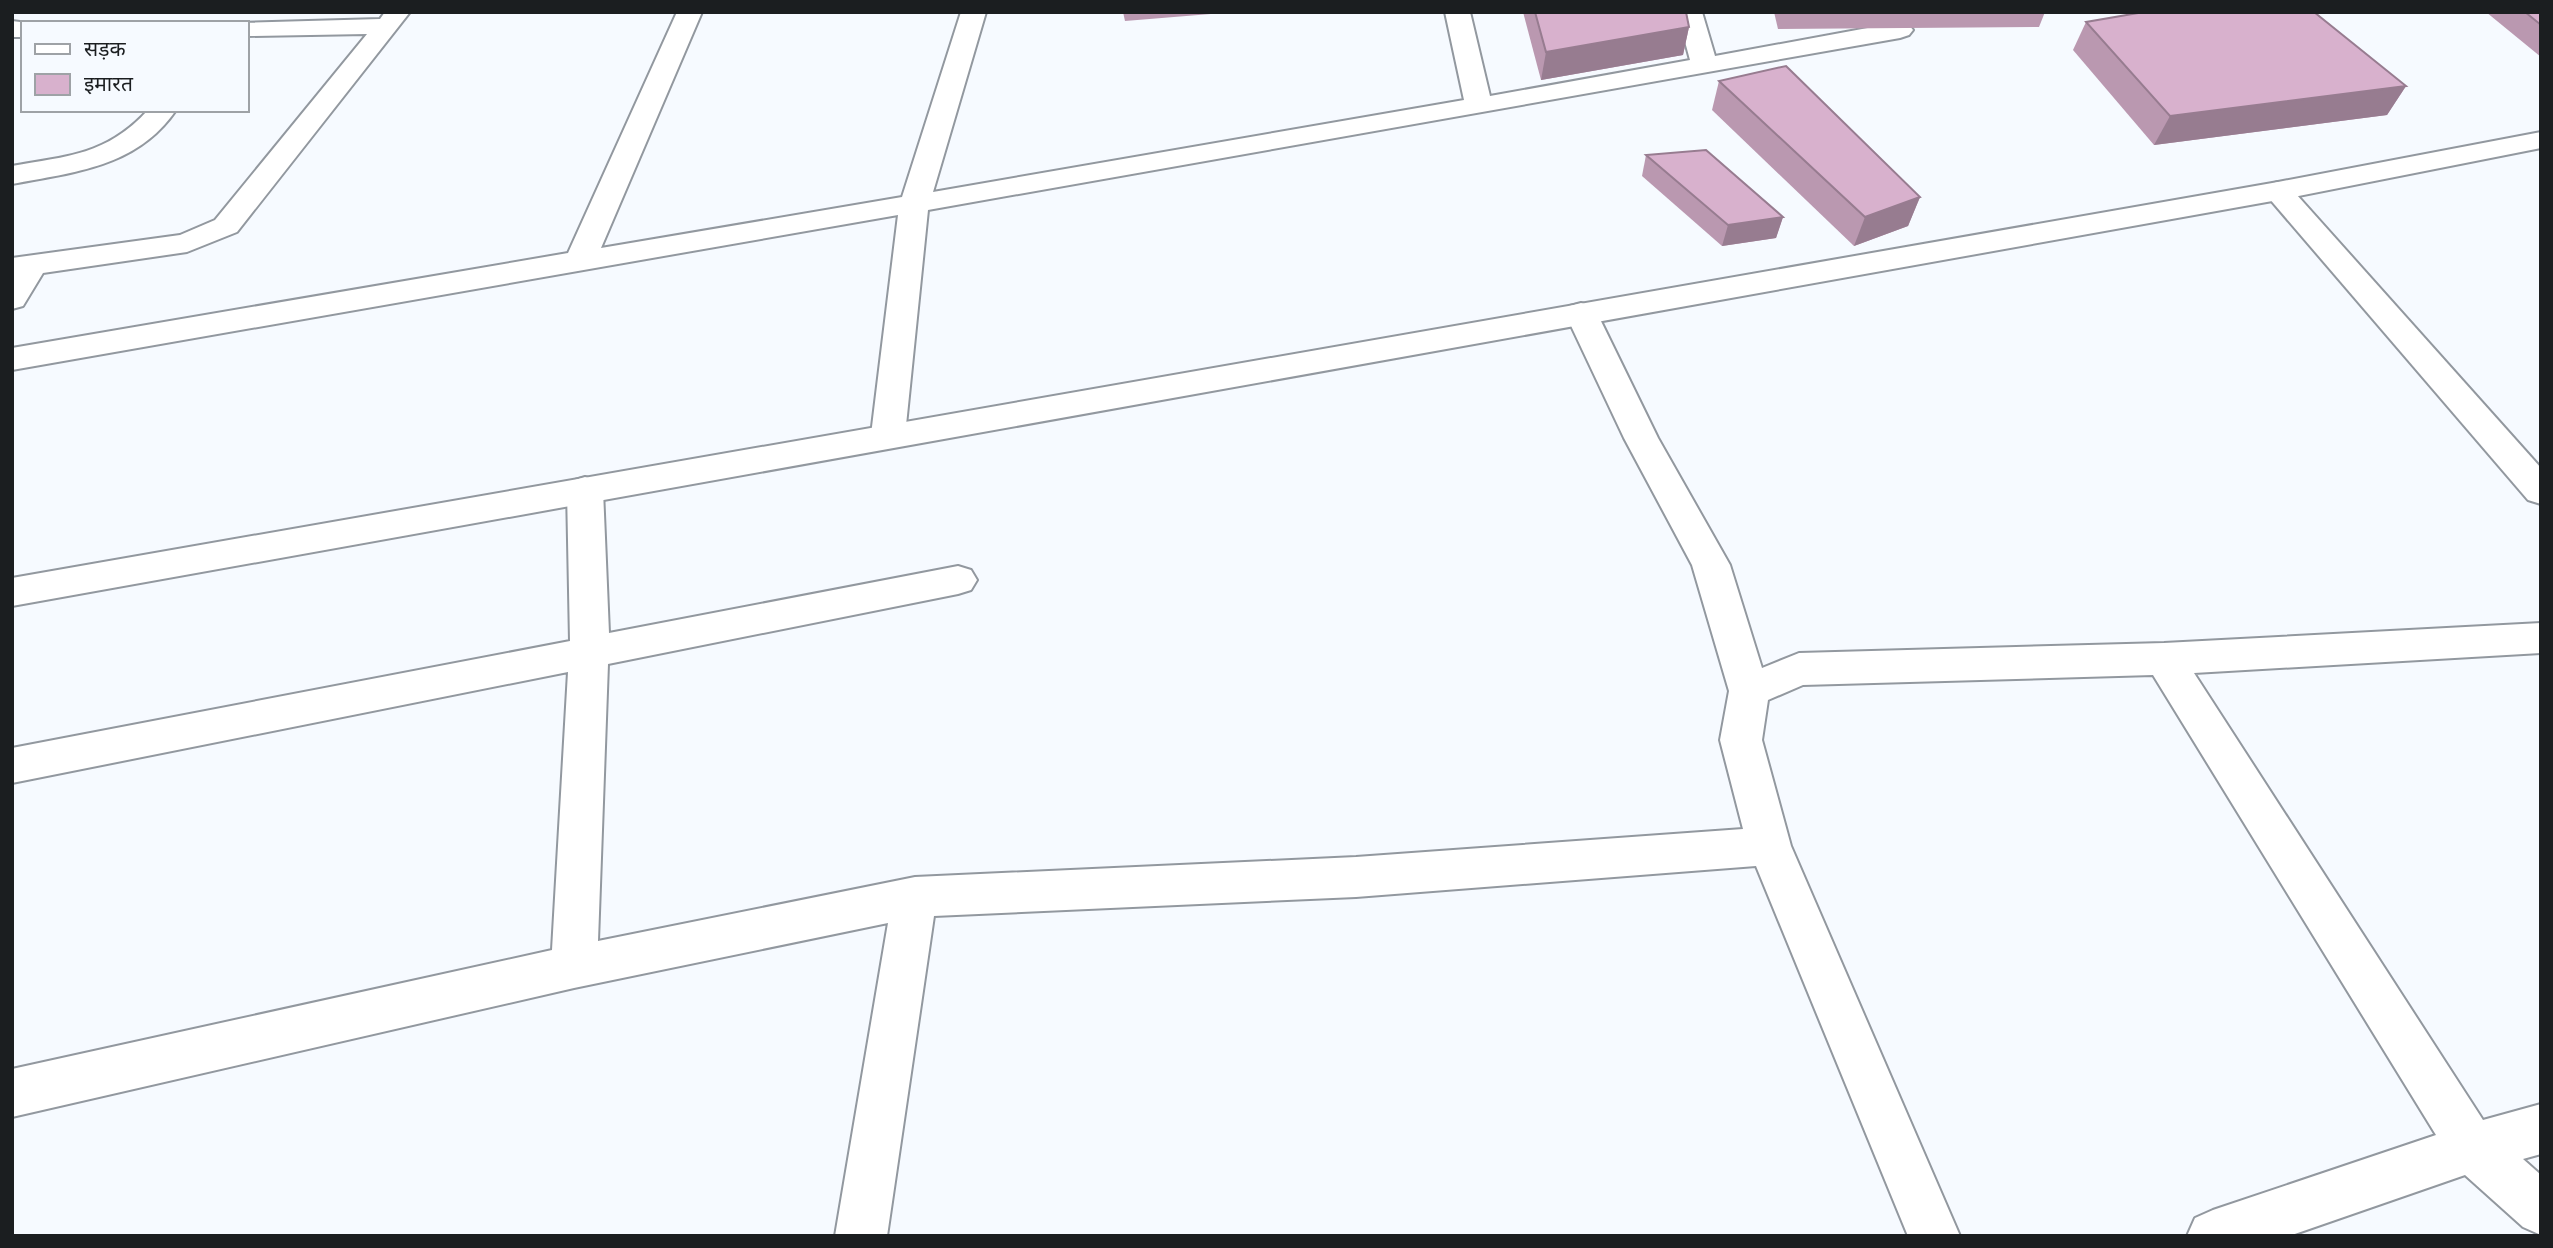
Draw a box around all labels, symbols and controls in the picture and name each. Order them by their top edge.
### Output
legend [21,21,248,112]
text: सड़क [84,36,126,61]
text: इमारत [84,71,134,96]

